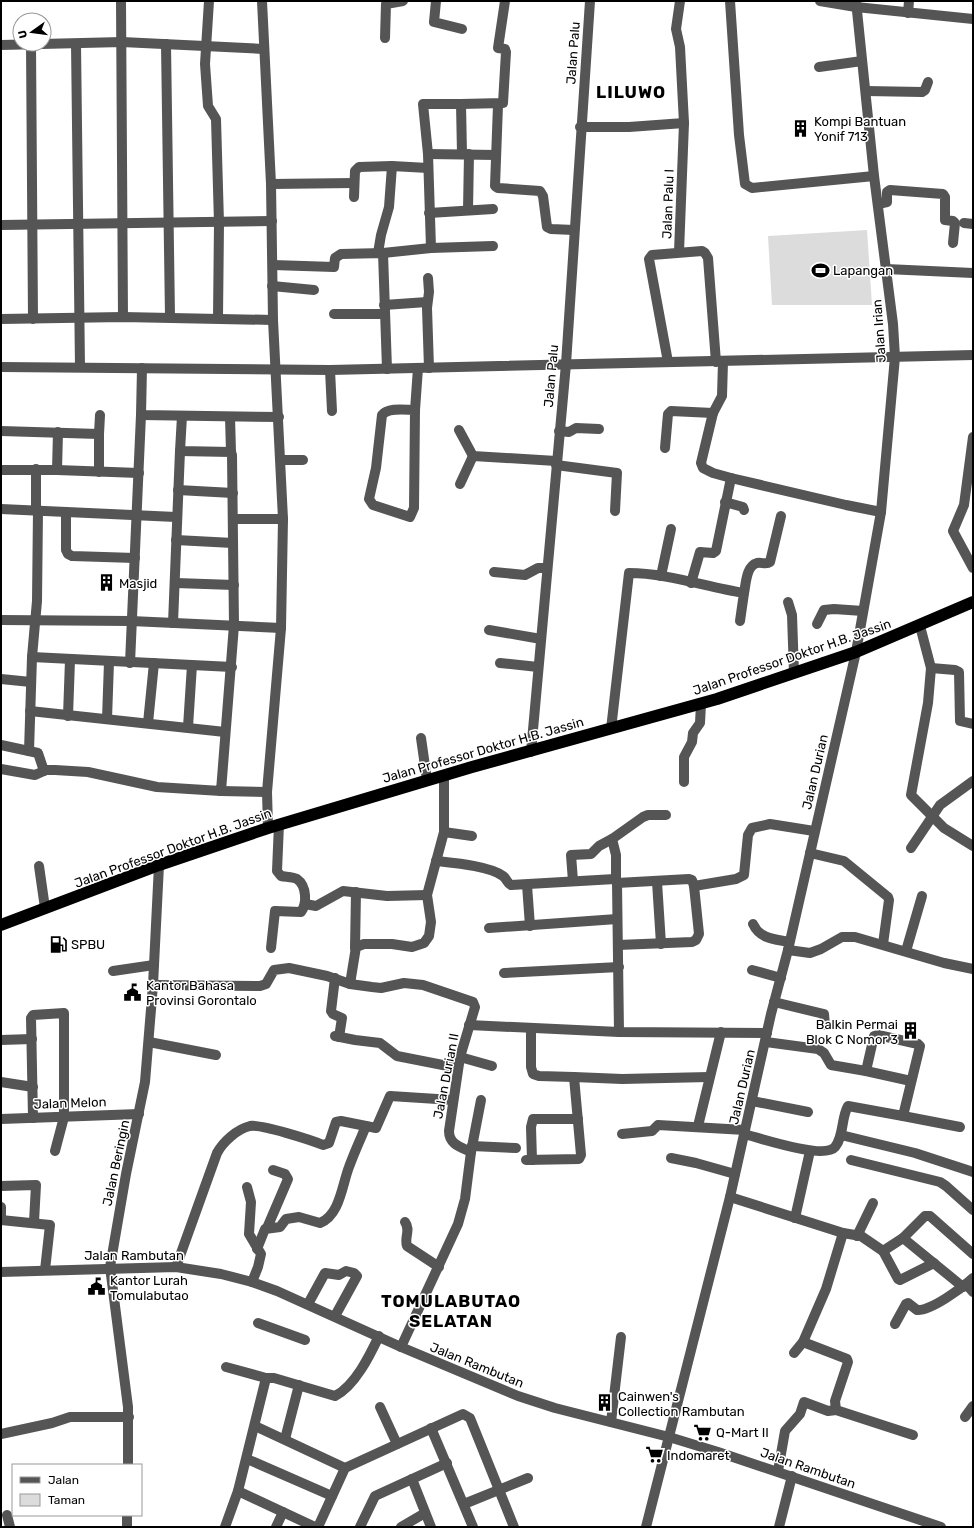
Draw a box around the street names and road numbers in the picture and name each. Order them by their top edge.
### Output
street label: Jalan Palu [563,21,583,85]
street label: Jalan Palu I [659,169,677,239]
street label: Jalan Irian [869,299,889,363]
street label: Jalan Palu [541,344,561,408]
street label: Jalan Professor Doktor H.B. Jassin [691,616,893,698]
street label: Jalan Professor Doktor H.B. Jassin [381,714,585,786]
street label: Jalan Durian [799,733,831,811]
street label: Jalan Professor Doktor H.B. Jassin [72,805,274,891]
street label: Jalan Durian II [430,1032,462,1120]
street label: Jalan Durian [726,1048,758,1126]
street label: Jalan Melon [33,1094,107,1112]
street label: Jalan Beringin [100,1119,133,1208]
street label: Jalan Rambutan [84,1248,184,1263]
street label: Jalan Rambutan [428,1339,526,1391]
street label: Jalan Rambutan [758,1445,858,1491]

